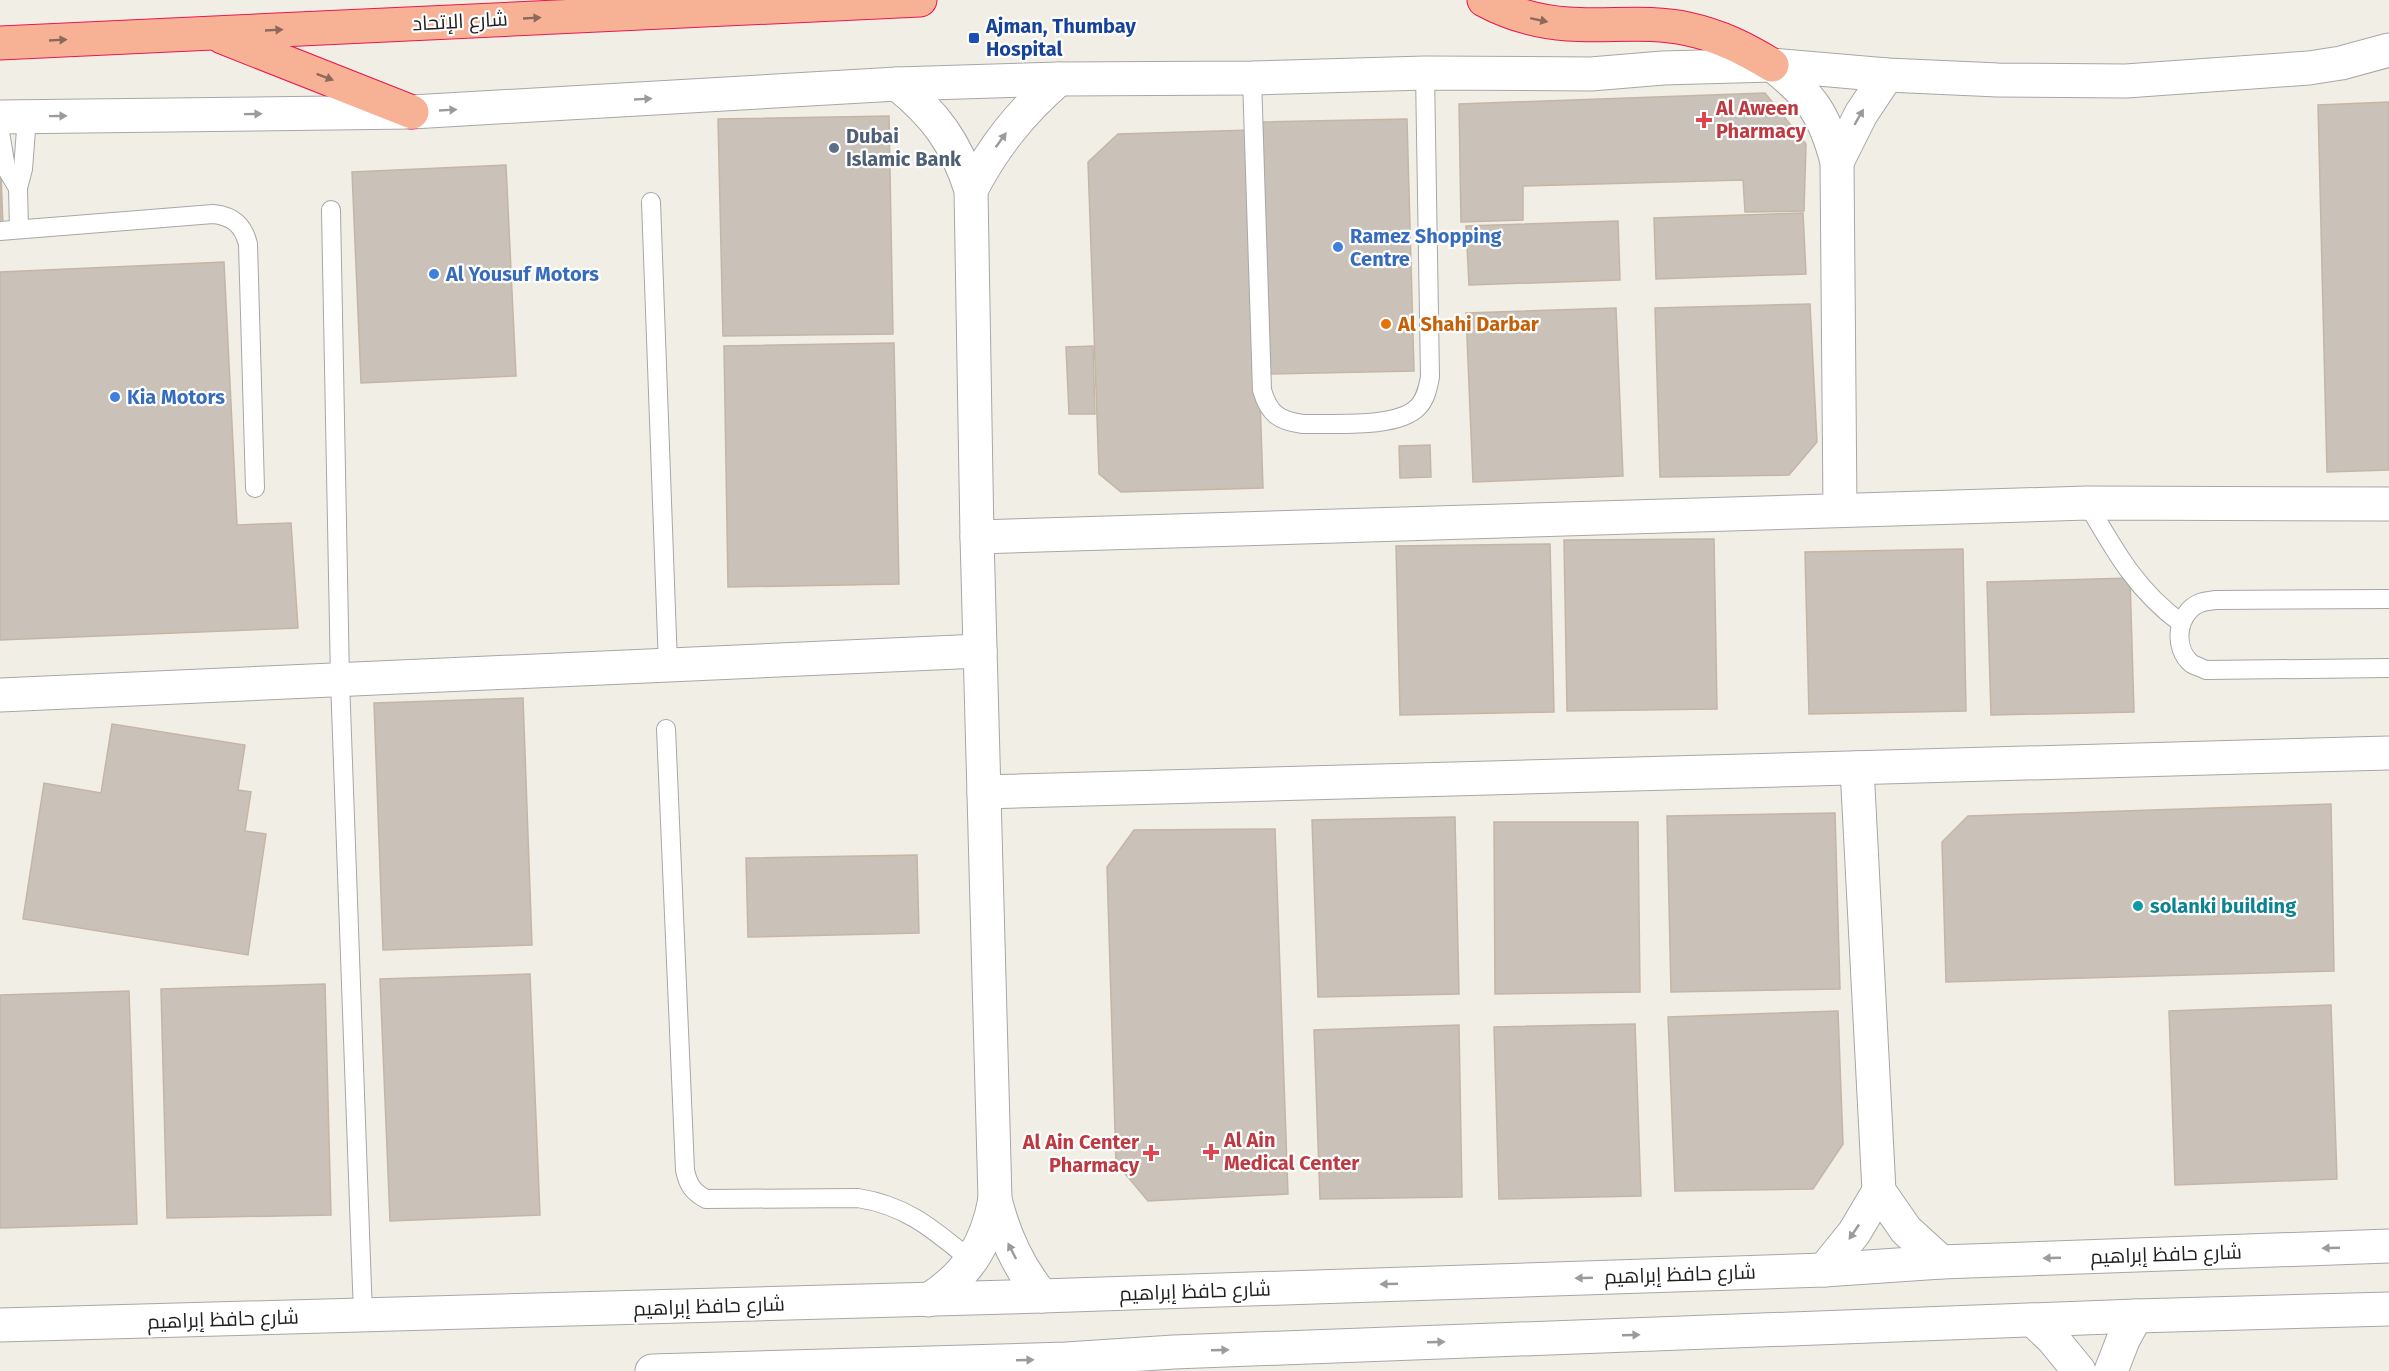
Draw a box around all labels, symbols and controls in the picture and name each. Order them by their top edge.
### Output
street label: شارع الإتحاد [412,7,508,37]
one-way arrow [522,14,541,23]
place label: Ajman, Thumbay Hospital [985,14,1136,61]
one-way arrow [1529,16,1548,25]
one-way arrow [265,25,284,34]
marker: Ajman, Thumbay Hospital [967,31,981,45]
one-way arrow [49,36,68,45]
one-way arrow [316,73,334,82]
one-way arrow [634,94,653,103]
place label: Al Aween Pharmacy [1715,96,1807,143]
one-way arrow [439,105,458,114]
one-way arrow [1854,108,1864,125]
one-way arrow [244,109,263,118]
one-way arrow [49,111,68,121]
marker: Al Aween Pharmacy [1697,113,1711,127]
place label: Dubai Islamic Bank [846,124,962,171]
one-way arrow [995,132,1007,148]
marker: Dubai Islamic Bank [827,141,841,155]
place label: Ramez Shopping Centre [1350,224,1502,271]
marker: Ramez Shopping Centre [1331,240,1345,254]
place label: Al Yousuf Motors [445,262,599,286]
marker: Al Yousuf Motors [427,267,441,281]
place label: Al Shahi Darbar [1397,312,1540,336]
marker: Al Shahi Darbar [1379,317,1393,331]
place label: Kia Motors [127,385,225,409]
marker: Kia Motors [108,390,122,404]
place label: solanki building [2150,894,2297,918]
marker: solanki building [2131,899,2145,913]
place label: Al Ain Medical Center [1223,1128,1360,1175]
place label: Al Ain Center Pharmacy [1022,1130,1140,1177]
marker: Al Ain Medical Center [1202,1143,1220,1161]
marker: Al Ain Center Pharmacy [1144,1146,1158,1160]
one-way arrow [1849,1224,1860,1240]
street label: شارع حافظ إبراهيم [2090,1239,2242,1271]
one-way arrow [1008,1242,1017,1259]
one-way arrow [2321,1244,2340,1253]
one-way arrow [2042,1253,2061,1263]
street label: شارع حافظ إبراهيم [1604,1259,1756,1291]
one-way arrow [1575,1273,1594,1282]
street label: شارع حافظ إبراهيم [1119,1276,1271,1308]
one-way arrow [1380,1280,1399,1289]
street label: شارع حافظ إبراهيم [633,1291,785,1323]
street label: شارع حافظ إبراهيم [147,1304,299,1336]
one-way arrow [1621,1330,1640,1339]
one-way arrow [1427,1338,1446,1347]
one-way arrow [1211,1346,1230,1355]
one-way arrow [1016,1355,1035,1364]

